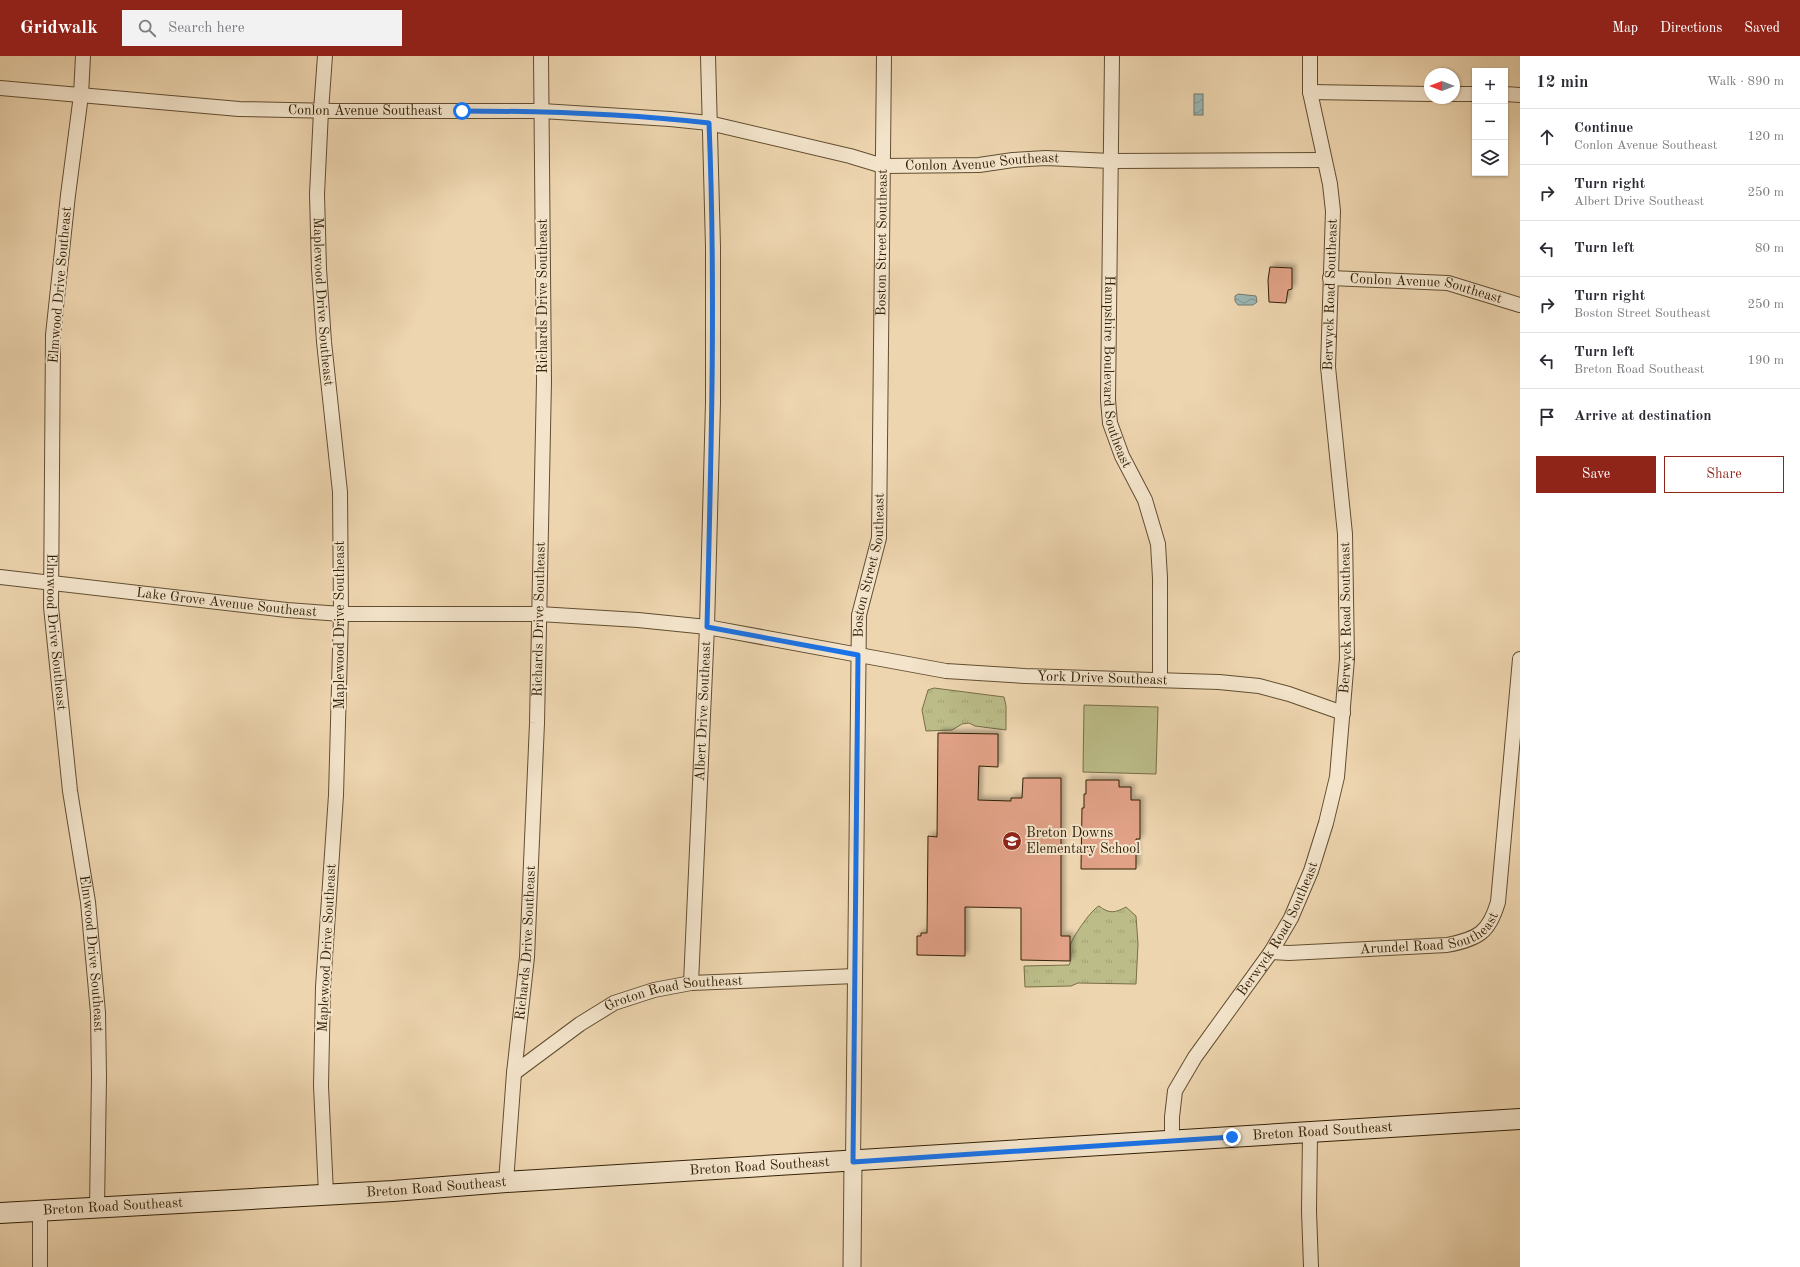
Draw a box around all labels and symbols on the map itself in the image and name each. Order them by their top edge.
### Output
north arrow [1424,68,1460,104]
route start [453,102,471,120]
street label: Conlon Avenue Southeast [288,103,442,118]
street label: Conlon Avenue Southeast [905,151,1060,173]
street label: Boston Street Southeast [874,169,890,316]
street label: Elmwood Drive Southeast [46,206,74,364]
street label: Maplewood Drive Southeast [311,217,336,387]
street label: Richards Drive Southeast [536,218,550,373]
street label: Berwyck Road Southeast [1321,218,1340,371]
street label: Conlon Avenue Southeast [1349,272,1504,306]
street label: Hampshire Boulevard Southeast [1101,275,1134,470]
street label: Boston Street Southeast [852,493,886,638]
street label: Maplewood Drive Southeast [333,540,347,709]
street label: Richards Drive Southeast [531,541,548,697]
street label: Berwyck Road Southeast [1337,542,1354,694]
street label: Elmwood Drive Southeast [44,553,69,711]
street label: Lake Grove Avenue Southeast [135,586,318,619]
street label: Albert Drive Southeast [693,641,713,782]
street label: York Drive Southeast [1037,669,1168,687]
place label: Breton Downs Elementary School [1026,826,1140,856]
school or university icon: Breton Downs Elementary School [1001,830,1023,852]
street label: Berwyck Road Southeast [1235,860,1320,998]
street label: Maplewood Drive Southeast [316,863,338,1033]
street label: Richards Drive Southeast [513,865,538,1021]
street label: Elmwood Drive Southeast [77,874,105,1032]
street label: Arundel Road Southeast [1359,910,1501,956]
street label: Groton Road Southeast [602,974,743,1014]
street label: Breton Road Southeast [1252,1120,1393,1143]
route end [1223,1128,1241,1146]
street label: Breton Road Southeast [689,1155,830,1178]
street label: Breton Road Southeast [366,1175,507,1199]
street label: Breton Road Southeast [42,1196,183,1218]

